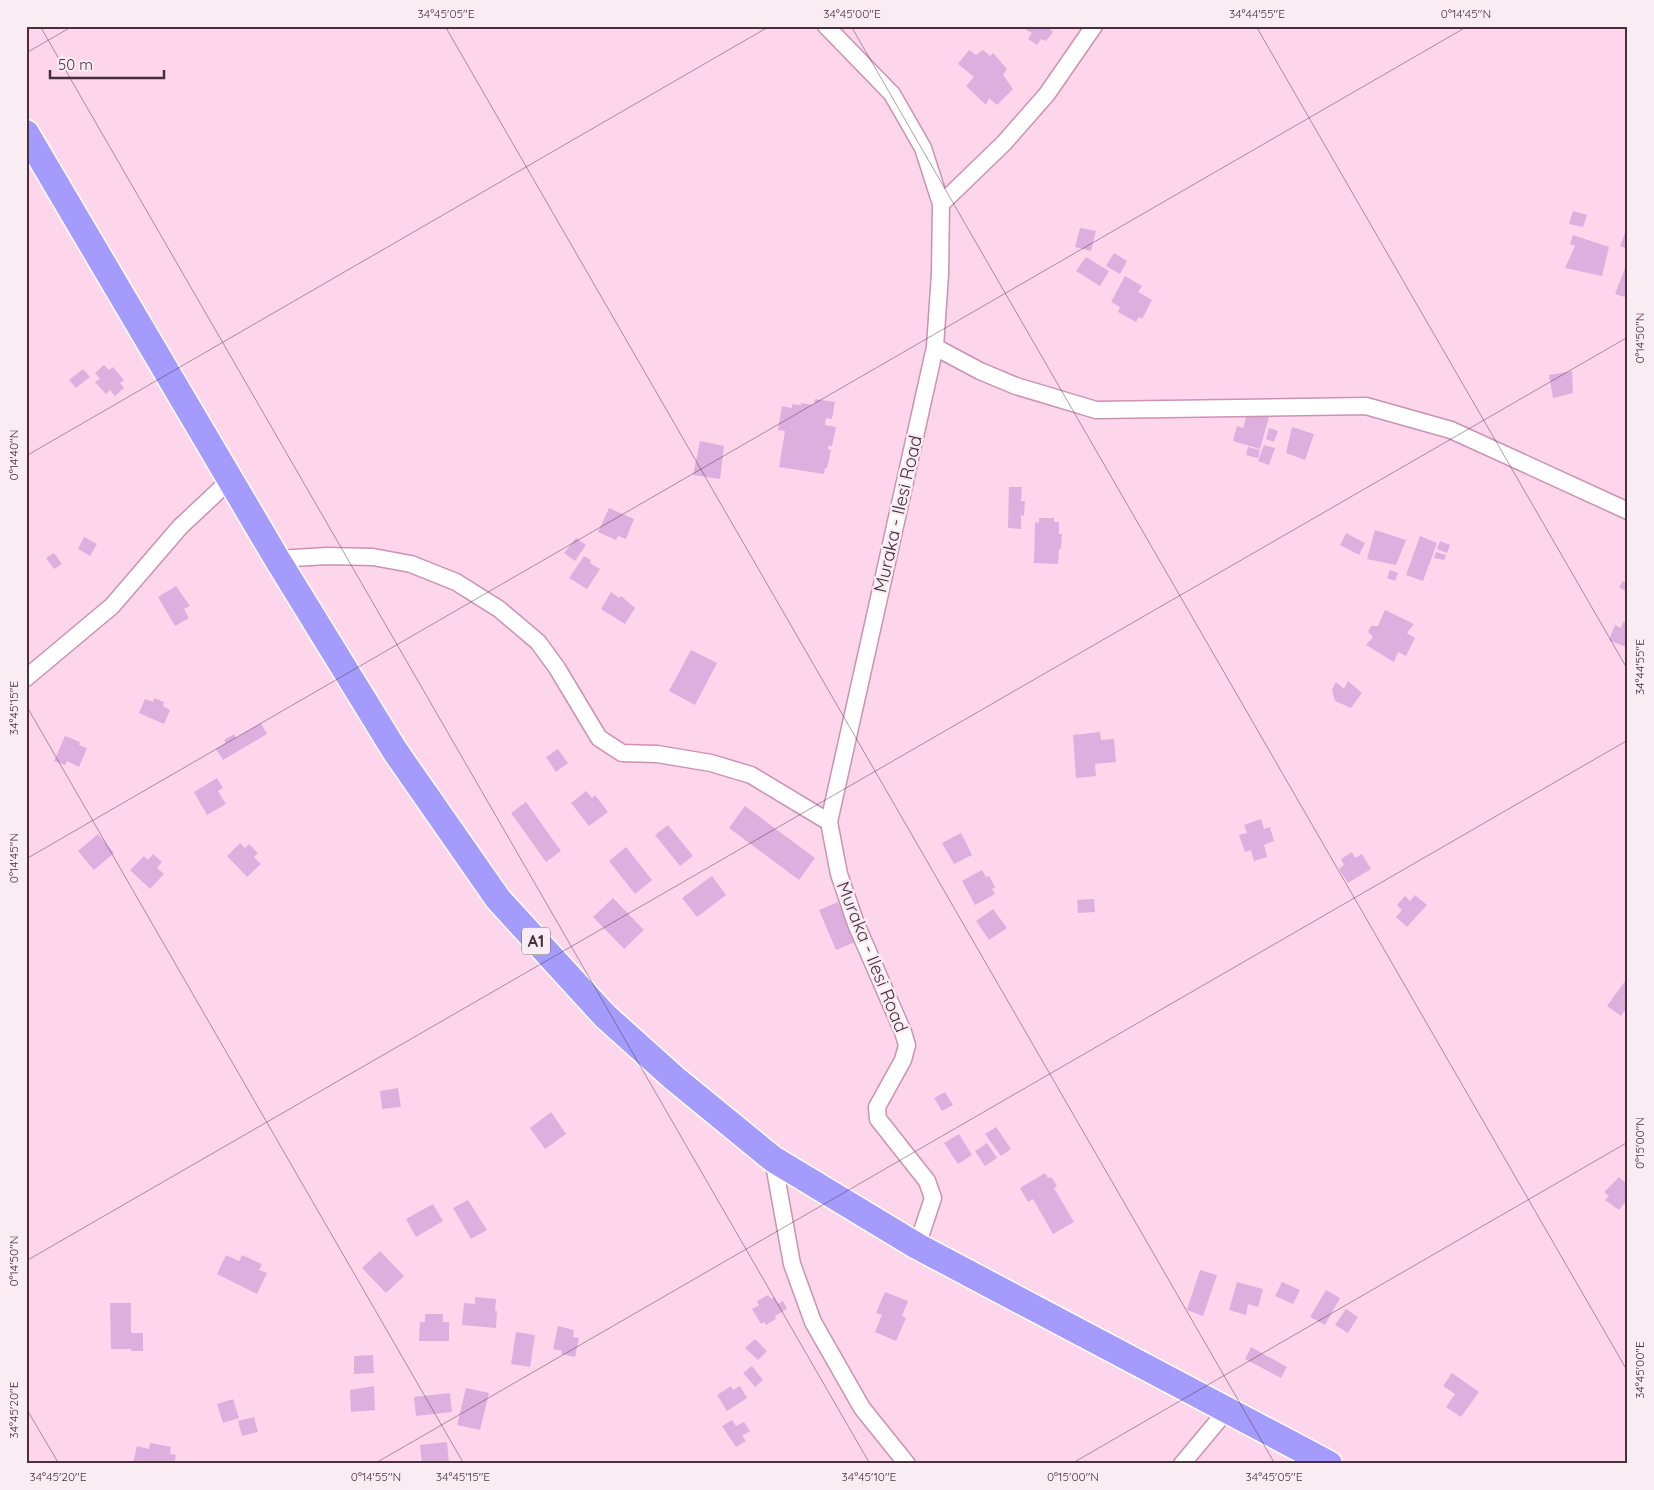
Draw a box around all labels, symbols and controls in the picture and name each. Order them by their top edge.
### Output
text: 34°45'05"E [418,6,475,21]
text: 34°45'00"E [823,6,881,21]
text: 34°44'55"E [1229,6,1285,21]
text: 0°14'45"N [1441,6,1491,21]
scale bar [50,48,164,80]
text: 50 m [58,55,93,74]
text: 0°14'50"N [1632,312,1647,364]
text: 0°14'40"N [6,430,21,480]
street label: Muraka - Ilesi Road [868,433,927,595]
text: 34°44'55"E [1632,639,1647,695]
text: 34°45'15"E [6,681,21,735]
text: 0°14'45"N [6,833,21,883]
street label: Muraka - Ilesi Road [832,878,913,1036]
road number: A1 [522,928,550,954]
text: 0°15'00"N [1632,1117,1647,1169]
text: 0°14'50"N [6,1235,21,1287]
text: 34°45'00"E [1632,1341,1647,1399]
text: 34°45'20"E [6,1381,21,1439]
text: 34°45'20"E [29,1469,87,1484]
text: 0°14'55"N [351,1469,401,1484]
text: 34°45'15"E [436,1469,490,1484]
text: 34°45'10"E [842,1469,897,1484]
text: 0°15'00"N [1047,1469,1099,1484]
text: 34°45'05"E [1246,1469,1303,1484]

